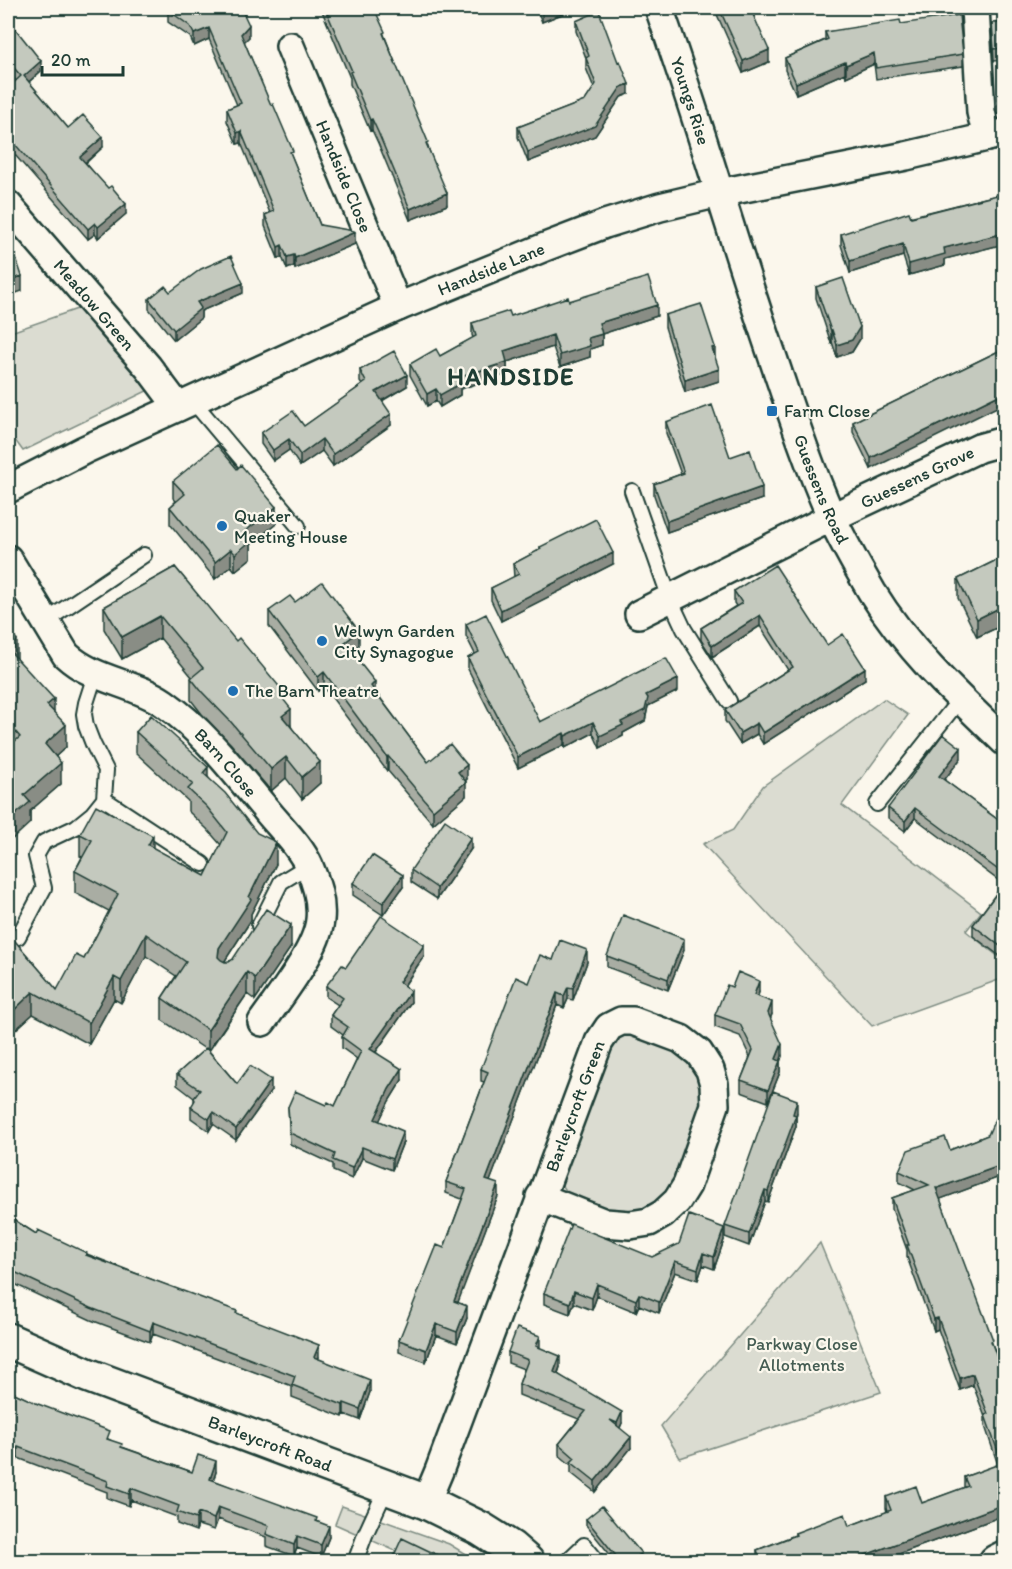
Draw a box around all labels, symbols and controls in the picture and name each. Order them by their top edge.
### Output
scale bar [42,39,123,77]
text: 20 m [51,49,91,71]
street label: Youngs Rise [666,54,715,148]
street label: Handside Close [311,117,377,236]
street label: Handside Lane [434,237,548,301]
street label: Meadow Green [49,255,140,355]
district label: HANDSIDE [447,362,575,391]
place label: Farm Close [784,400,870,422]
marker: Farm Close [765,404,779,418]
street label: Guessens Road [789,432,854,548]
street label: Guessens Grove [857,441,978,513]
place label: Quaker Meeting House [234,505,348,548]
marker: Quaker Meeting House [215,519,229,533]
place label: Welwyn Garden City Synagogue [334,620,455,663]
marker: Welwyn Garden City Synagogue [315,634,329,648]
place label: The Barn Theatre [245,680,379,702]
marker: The Barn Theatre [226,684,240,698]
street label: Barn Close [190,723,262,801]
street label: Barleycroft Green [540,1037,610,1175]
park label: Parkway Close Allotments [746,1333,858,1376]
street label: Barleycroft Road [205,1410,335,1477]

